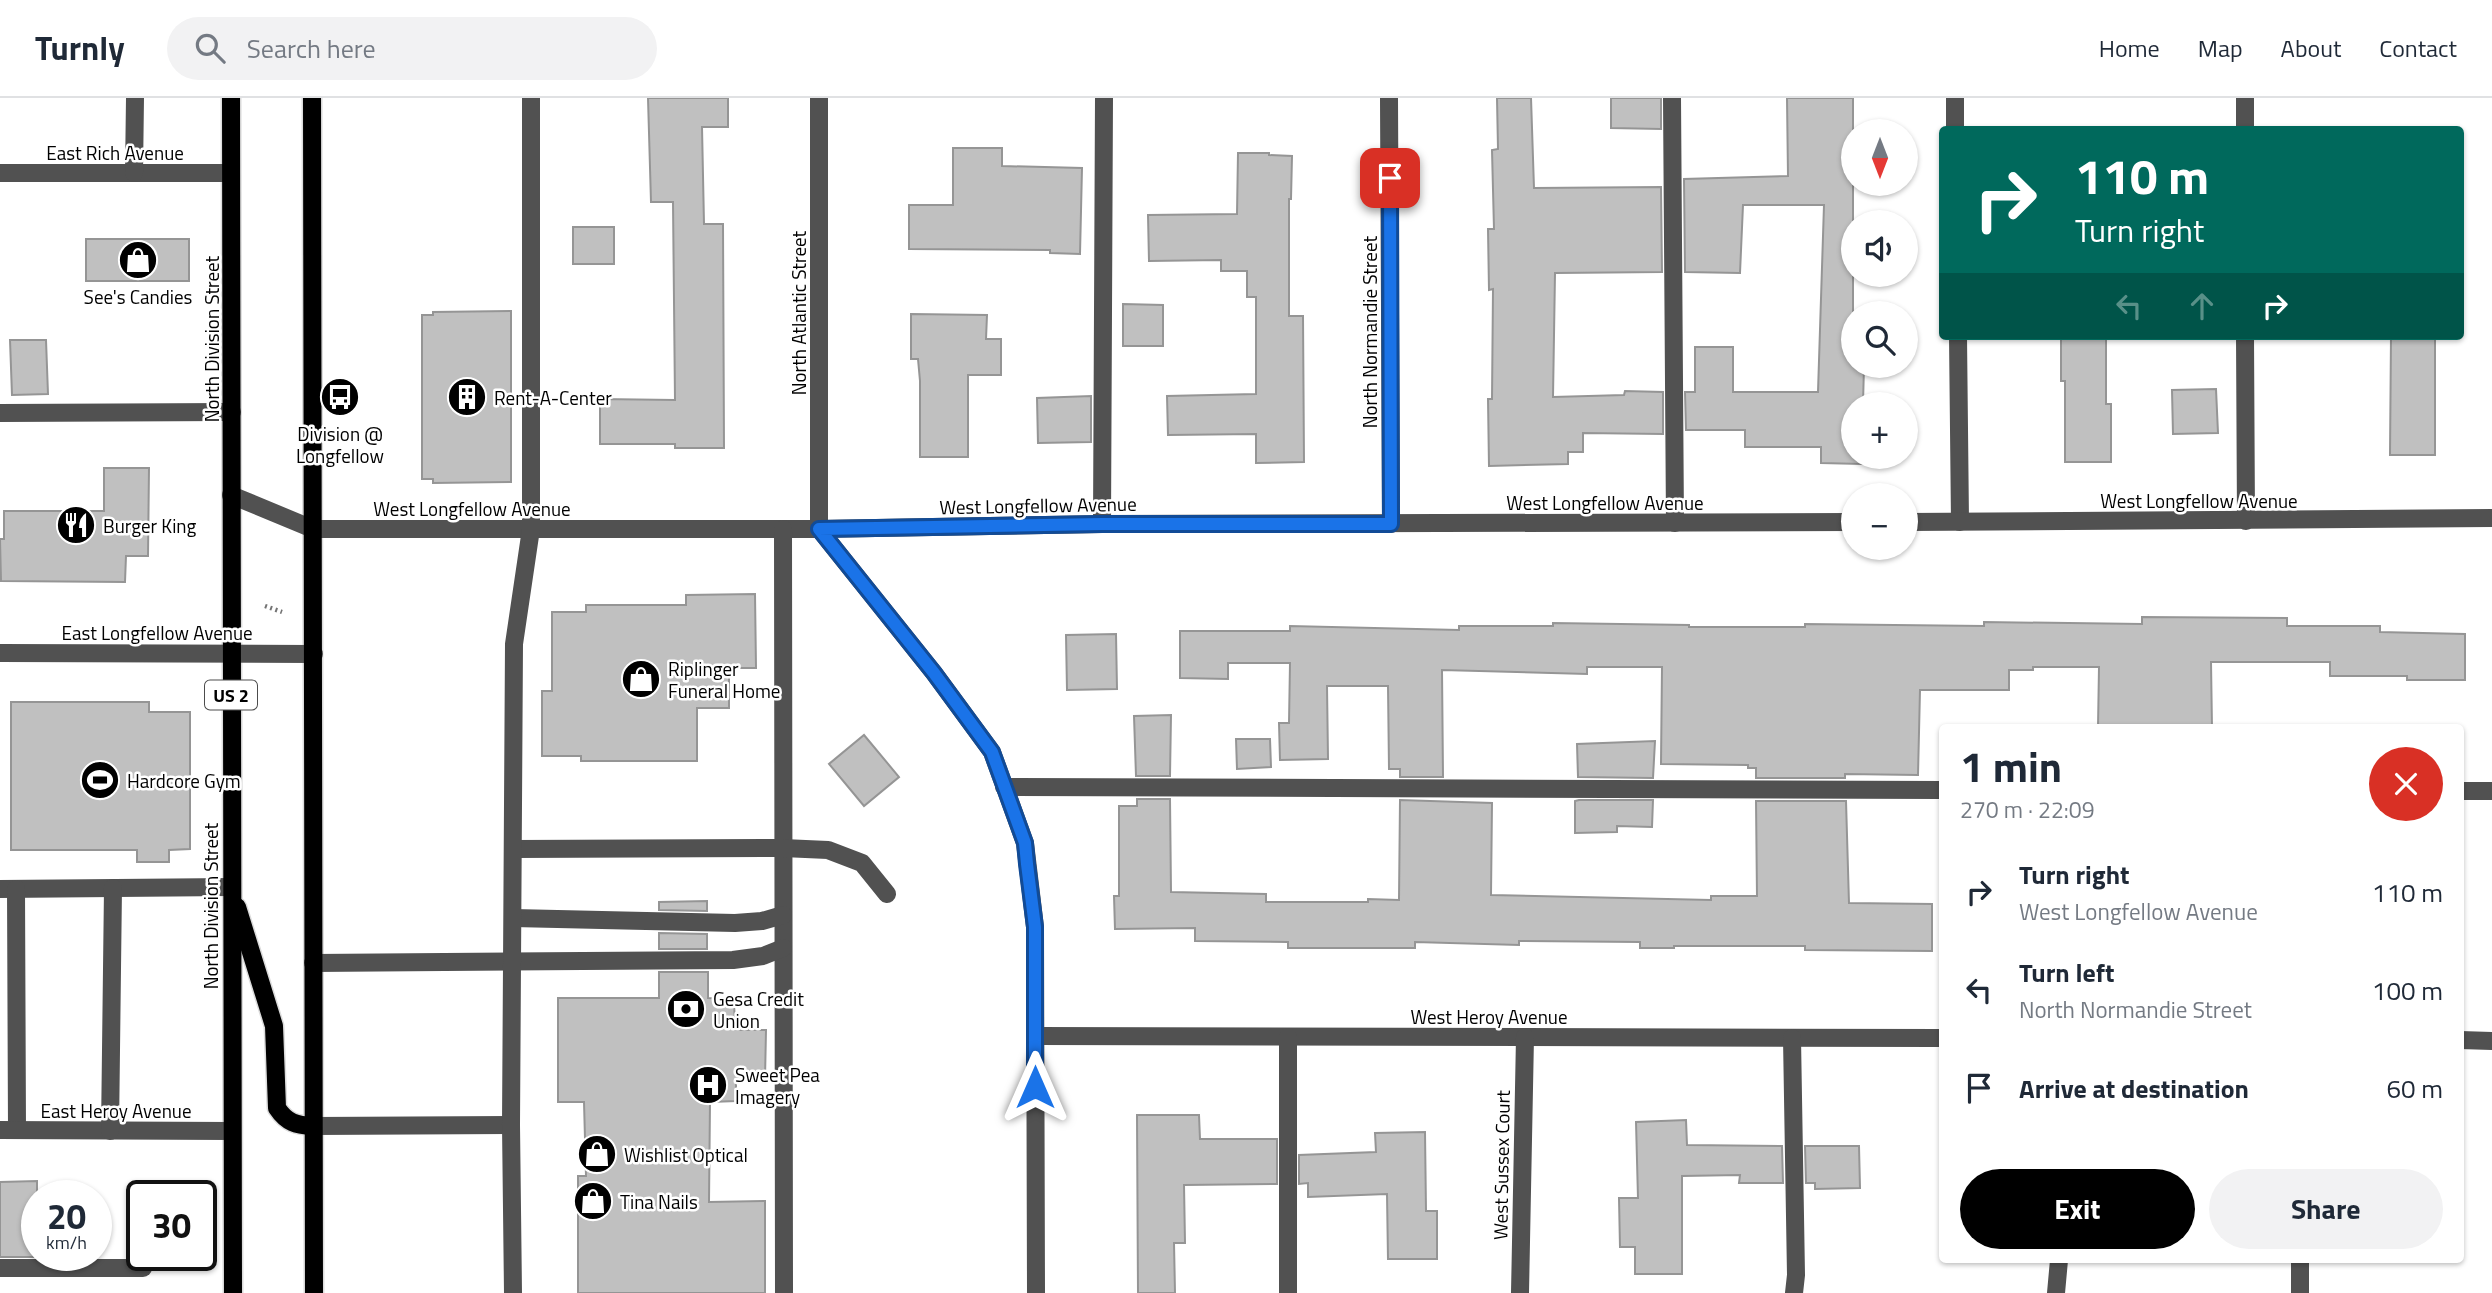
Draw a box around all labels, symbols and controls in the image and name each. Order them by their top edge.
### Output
search box [167,17,657,80]
text: Turnly [35,23,125,73]
icon: search [191,29,229,67]
text: Search here [247,29,376,68]
text: Home [2099,30,2160,66]
text: Map [2198,30,2243,66]
text: About [2281,30,2341,66]
text: Contact [2379,30,2457,66]
north arrow [1841,119,1918,196]
map controls [1841,119,1918,560]
street label: East Rich Avenue [46,138,184,167]
text: 110 m [2075,138,2209,213]
pin [1360,148,1420,208]
icon: right [1960,154,2051,245]
icon: arrive [1371,159,1409,197]
text: Turn right [2075,206,2204,254]
button: sound [1841,210,1918,287]
street label: North Atlantic Street [784,230,813,395]
street label: North Normandie Street [1355,236,1384,428]
shop icon: See's Candies [117,239,159,281]
street label: North Division Street [197,255,226,422]
place label: See's Candies [84,282,193,311]
icon: left [2110,287,2148,325]
icon: ahead [2183,287,2221,325]
icon: right [2256,287,2294,325]
button: search [1841,301,1918,378]
bus stop icon: Division @ Longfellow [319,376,361,418]
building icon: Rent-A-Center [446,376,488,418]
place label: Rent-A-Center [494,383,612,412]
button: + [1841,392,1918,469]
place label: Division @ Longfellow [296,419,384,470]
button: − [1841,483,1918,560]
street label: West Longfellow Avenue [2100,486,2298,515]
street label: West Longfellow Avenue [1506,488,1704,517]
street label: West Longfellow Avenue [939,489,1137,521]
street label: West Longfellow Avenue [373,494,571,523]
restaurant icon: Burger King [55,504,97,546]
place label: Burger King [103,511,197,540]
street label: East Longfellow Avenue [61,618,253,647]
place label: Riplinger Funeral Home [668,654,780,705]
shop icon: Riplinger Funeral Home [620,658,662,700]
road number: US 2 [205,680,257,710]
text: 1 min [1960,734,2062,798]
button: close [2369,747,2443,821]
sports icon: Hardcore Gym [79,759,121,801]
place label: Hardcore Gym [127,766,241,795]
text: 270 m · 22:09 [1960,792,2095,827]
street label: North Division Street [196,822,225,989]
text: Turn right [2019,855,2130,894]
icon: right [1960,873,1998,911]
text: 110 m [2372,873,2443,912]
text: West Longfellow Avenue [2019,894,2258,929]
text: Turn left [2019,953,2114,992]
icon: left [1960,971,1998,1009]
text: 100 m [2372,971,2443,1010]
place label: Gesa Credit Union [713,984,804,1035]
bank icon: Gesa Credit Union [665,988,707,1030]
text: North Normandie Street [2019,992,2252,1027]
street label: West Heroy Avenue [1410,1002,1568,1031]
position arrow [998,1050,1072,1124]
place label: Sweet Pea Imagery [735,1060,820,1111]
hospital icon: Sweet Pea Imagery [687,1064,729,1106]
icon: arrive [1960,1069,1998,1107]
text: Arrive at destination [2019,1069,2249,1108]
text: 60 m [2386,1069,2443,1108]
street label: West Sussex Court [1485,1090,1517,1240]
street label: East Heroy Avenue [40,1096,192,1125]
shop icon: Wishlist Optical [576,1133,618,1175]
place label: Wishlist Optical [624,1140,748,1169]
button: Exit [1960,1169,2195,1249]
button: Share [2209,1169,2443,1249]
speed limit sign: 30 [126,1180,217,1271]
shop icon: Tina Nails [572,1180,614,1222]
place label: Tina Nails [620,1187,698,1216]
text: 20 [47,1189,86,1243]
text: km/h [46,1229,87,1256]

